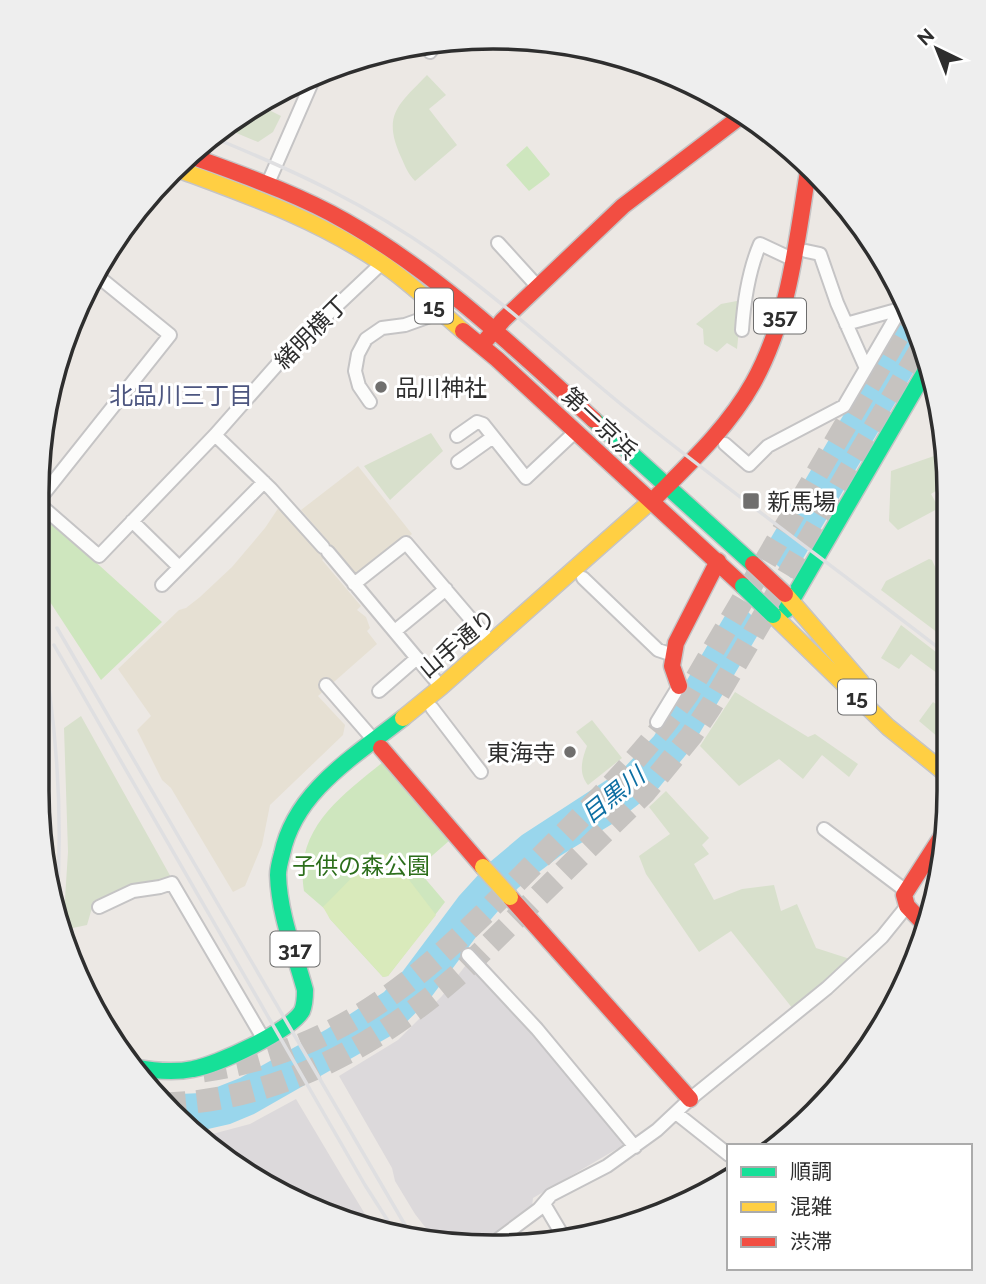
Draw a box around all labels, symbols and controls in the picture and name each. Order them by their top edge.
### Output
north arrow [902,14,972,84]
text: N [913,24,938,50]
road number: 15 [415,288,453,324]
street label: 緒明横丁 [269,290,353,374]
road number: 357 [754,298,806,334]
place label: 品川神社 [395,374,487,401]
marker: 品川神社 [373,379,389,395]
district label: 北品川三丁目 [109,381,253,410]
street label: 第一京浜 [557,382,643,464]
place label: 新馬場 [767,488,836,515]
marker: 新馬場 [741,491,761,511]
street label: 山手通り [413,603,501,683]
road number: 15 [838,680,876,714]
place label: 東海寺 [487,739,556,766]
marker: 東海寺 [562,744,578,760]
water label: 目黒川 [576,759,652,829]
park label: 子供の森公園 [292,852,430,879]
road number: 317 [270,932,320,967]
legend [727,1144,972,1270]
text: 順調 [790,1159,832,1184]
text: 混雑 [790,1194,832,1219]
text: 渋滞 [790,1229,832,1254]

